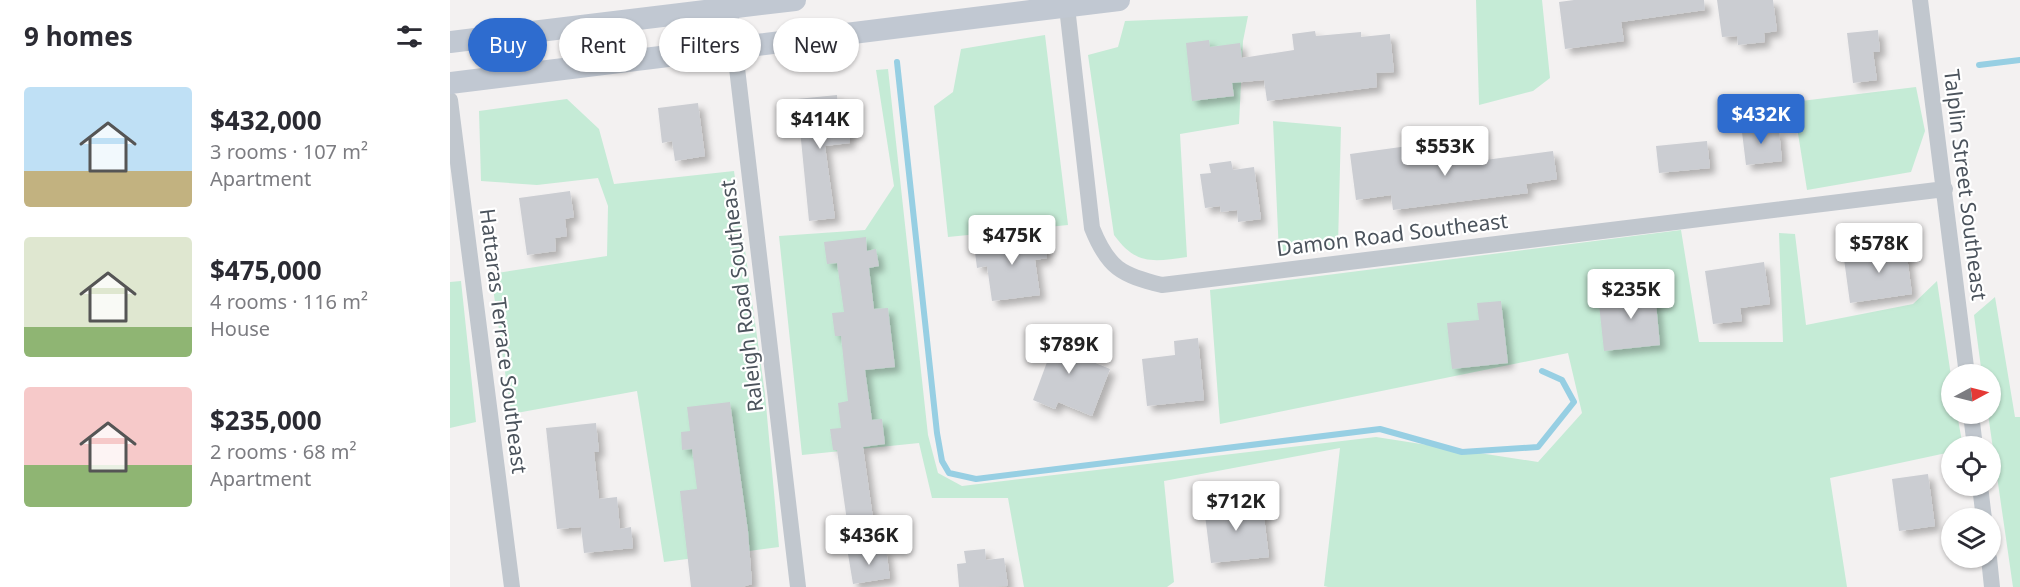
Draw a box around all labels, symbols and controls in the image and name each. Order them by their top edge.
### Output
text: 9 homes [24,18,133,54]
chip: Buy [468,18,547,72]
chip: Rent [559,18,647,72]
chip: Filters [659,18,761,72]
chip: New [773,18,859,72]
icon: filters [393,20,426,53]
street label: Talplin Street Southeast [1938,68,1994,303]
pin: $432K [1719,94,1803,145]
pin: $414K [778,99,862,150]
text: $432K [1731,100,1791,127]
text: $432,000 [210,102,322,138]
text: $414K [790,105,850,132]
icon: home [72,111,144,183]
pin: $553K [1403,126,1487,177]
text: $553K [1415,132,1475,159]
text: 3 rooms · 107 m² [210,138,368,165]
text: Apartment [210,165,311,192]
street label: Raleigh Road Southeast [713,178,769,414]
street label: Damon Road Southeast [1275,206,1510,262]
street label: Hattaras Terrace Southeast [474,207,534,476]
pin: $475K [970,215,1054,266]
text: $475K [982,221,1042,248]
pin: $578K [1837,223,1921,274]
text: $578K [1849,229,1909,256]
text: $475,000 [210,252,322,288]
icon: home [72,261,144,333]
pin: $235K [1589,269,1673,320]
text: $235K [1601,275,1661,302]
text: 4 rooms · 116 m² [210,288,368,315]
text: House [210,315,270,342]
pin: $789K [1027,324,1111,375]
text: $789K [1039,330,1099,357]
north arrow [1941,364,2001,424]
map controls [1941,364,2001,568]
text: $235,000 [210,402,322,438]
icon: home [72,411,144,483]
button: locate [1941,436,2001,496]
text: 2 rooms · 68 m² [210,438,357,465]
text: Apartment [210,465,311,492]
pin: $712K [1194,481,1278,532]
text: $712K [1206,487,1266,514]
button: layers [1941,508,2001,568]
pin: $436K [827,515,911,566]
text: $436K [839,521,899,548]

